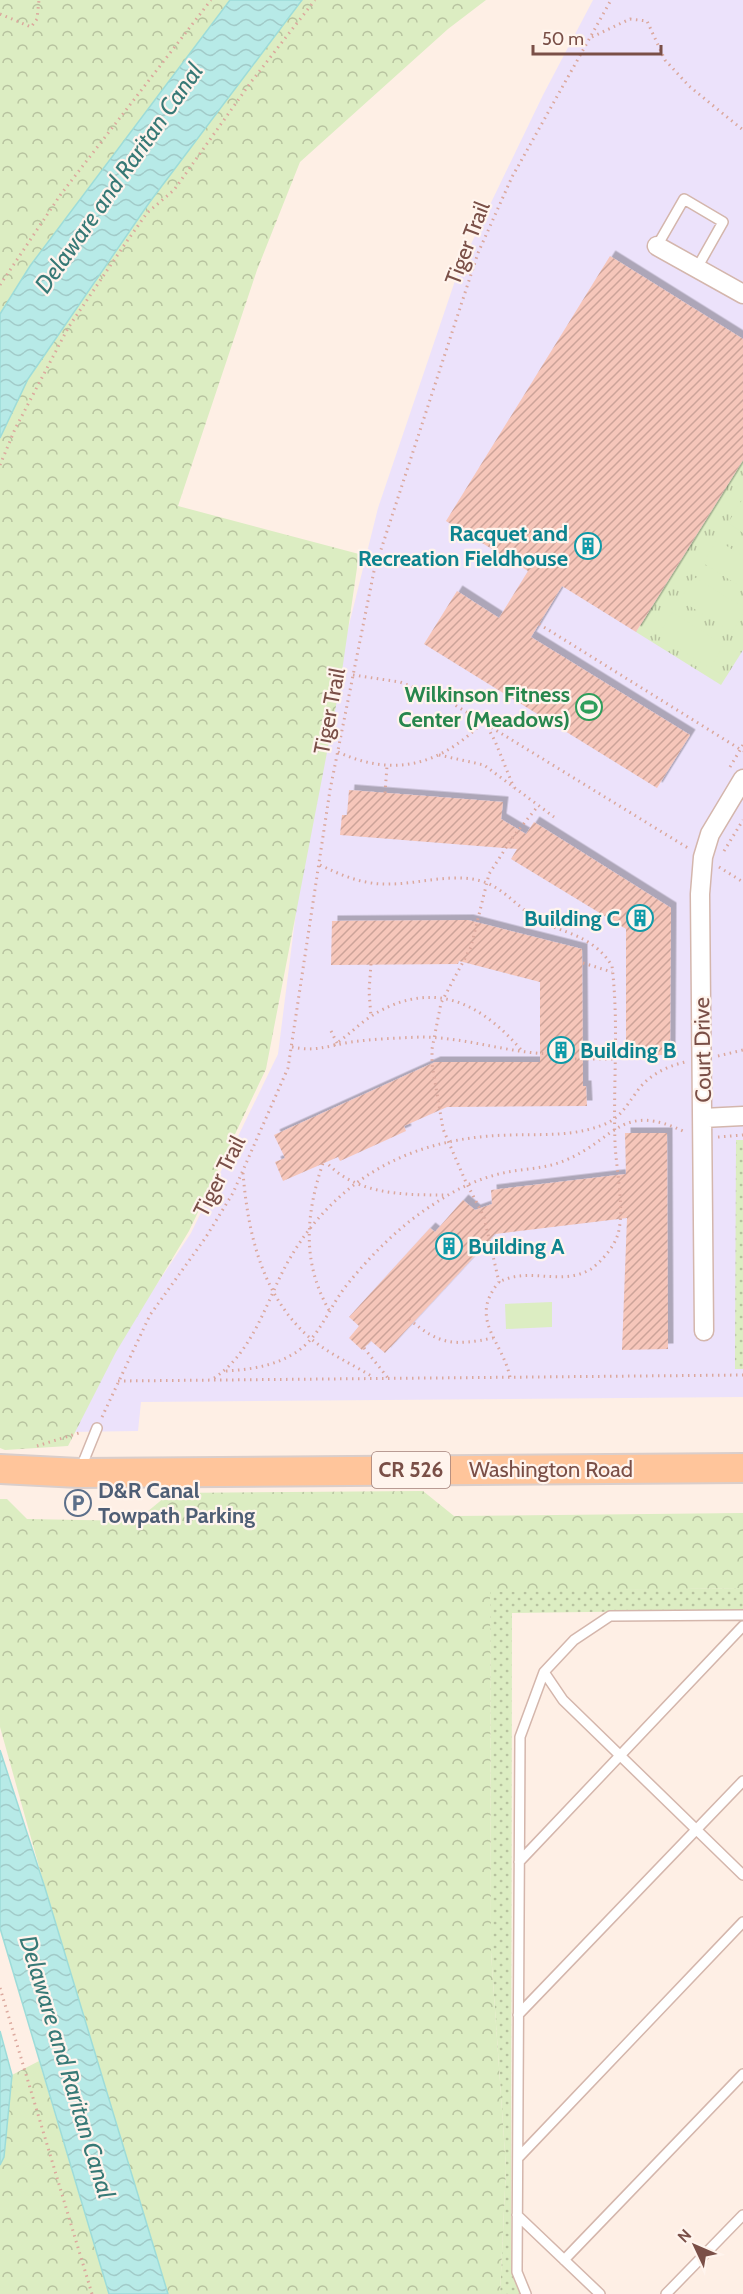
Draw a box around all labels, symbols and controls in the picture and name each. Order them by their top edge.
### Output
scale bar [533,18,660,56]
text: 50 m [542,28,584,50]
water label: Delaware and Raritan Canal [28,57,209,298]
street label: Tiger Trail [439,197,496,289]
place label: Racquet and Recreation Fieldhouse [358,520,568,572]
building icon: Racquet and Recreation Fieldhouse [573,531,603,561]
street label: Tiger Trail [308,665,351,757]
place label: Wilkinson Fitness Center (Meadows) [398,681,570,733]
sports icon: Wilkinson Fitness Center (Meadows) [574,692,604,722]
building icon: Building C [625,903,655,933]
place label: Building C [524,905,620,932]
street label: Court Drive [688,997,717,1103]
building icon: Building B [546,1035,576,1065]
place label: Building B [580,1037,677,1064]
street label: Tiger Trail [188,1130,252,1221]
building icon: Building A [434,1231,464,1261]
place label: Building A [468,1233,565,1260]
road number: CR 526 [372,1452,450,1488]
street label: Washington Road [469,1456,633,1483]
place label: D&R Canal Towpath Parking [98,1477,255,1529]
parking icon: D&R Canal Towpath Parking [63,1488,93,1518]
water label: Delaware and Raritan Canal [14,1932,121,2202]
north arrow [665,2216,725,2276]
text: N [674,2225,695,2247]

